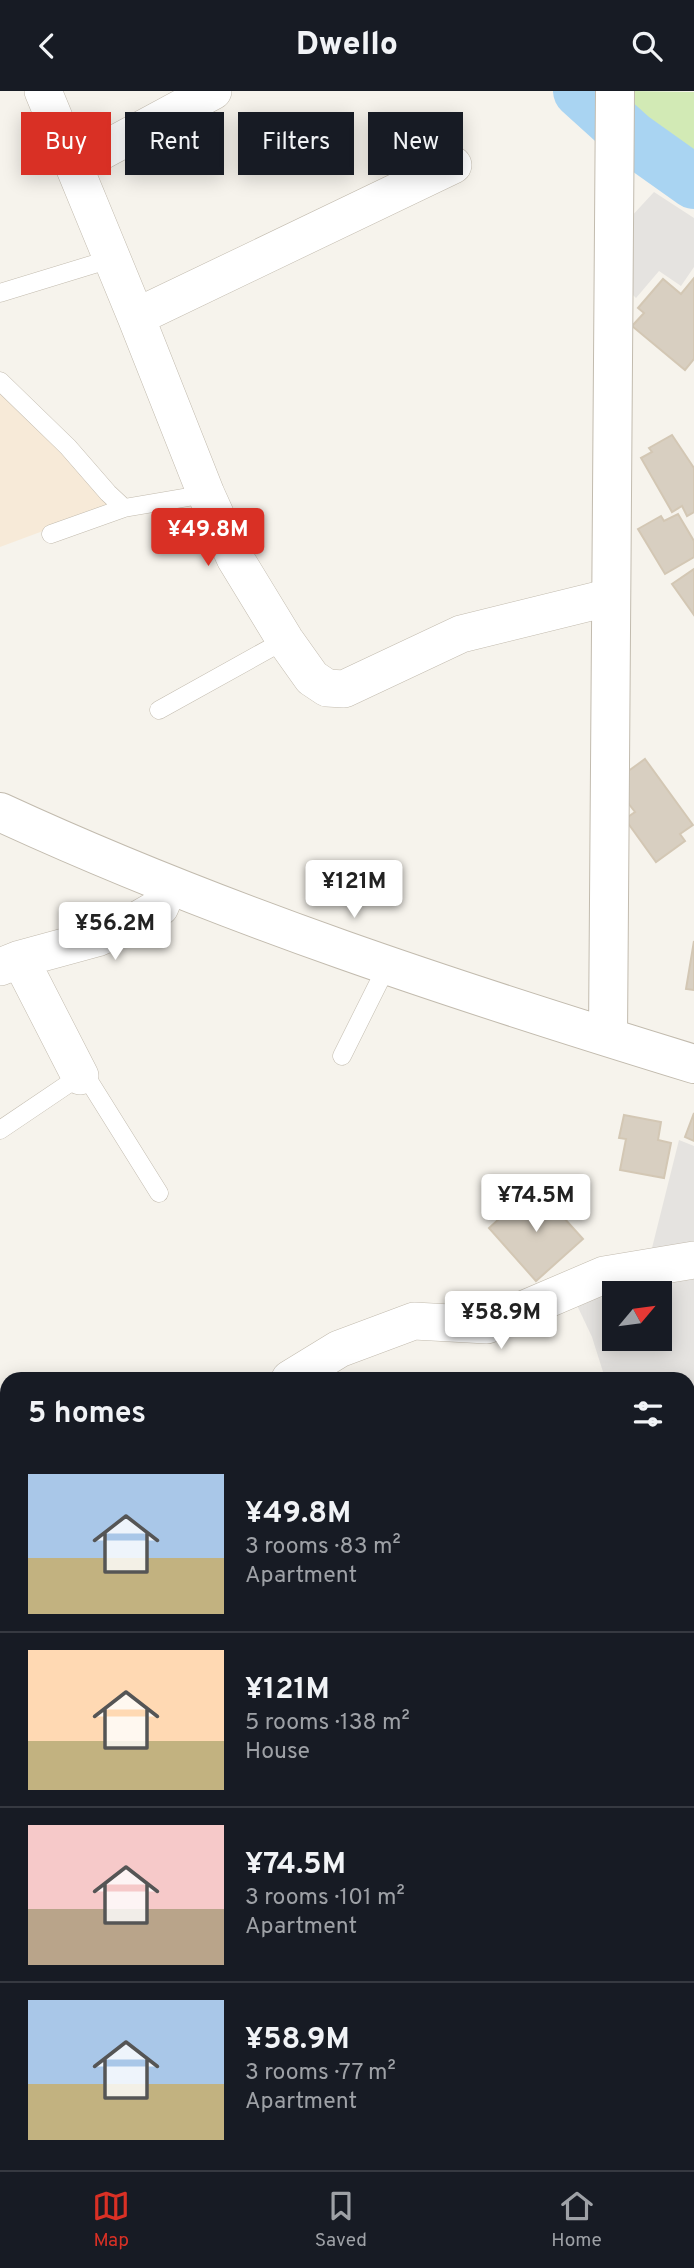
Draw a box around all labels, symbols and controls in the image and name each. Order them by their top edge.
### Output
text: Dwello [296,26,398,66]
icon: back [28,27,66,65]
icon: search [628,27,666,65]
chip: Buy [21,112,111,175]
chip: Rent [125,112,224,175]
chip: Filters [238,112,354,175]
chip: New [368,112,463,175]
pin: ¥49.8M [151,509,265,568]
text: ¥49.8M [167,516,249,545]
pin: ¥121M [305,861,403,920]
text: ¥121M [322,868,387,897]
pin: ¥56.2M [58,903,172,962]
text: ¥56.2M [75,910,155,939]
pin: ¥74.5M [479,1175,593,1234]
text: ¥74.5M [497,1182,575,1211]
north arrow [602,1281,672,1351]
map controls [602,1281,672,1351]
pin: ¥58.9M [444,1291,558,1351]
text: ¥58.9M [461,1299,541,1328]
icon: filters [629,1395,667,1433]
text: 5 homes [28,1396,146,1433]
text: ¥49.8M [245,1496,351,1533]
icon: home [84,1502,168,1586]
text: 3 rooms · 83 m² [245,1533,401,1562]
text: Apartment [245,1562,357,1591]
text: ¥121M [245,1672,330,1709]
icon: home [84,1678,168,1762]
text: 5 rooms · 138 m² [245,1709,410,1738]
text: House [245,1738,310,1767]
text: ¥74.5M [245,1847,346,1884]
icon: home [84,1853,168,1937]
text: 3 rooms · 101 m² [245,1884,405,1913]
text: Apartment [245,1913,357,1942]
text: ¥58.9M [245,2022,350,2059]
icon: home [84,2028,168,2112]
text: 3 rooms · 77 m² [245,2059,396,2088]
text: Apartment [245,2088,357,2117]
tab: Map [92,2187,130,2253]
tab: Saved [315,2187,367,2253]
tab: Home [551,2187,602,2253]

